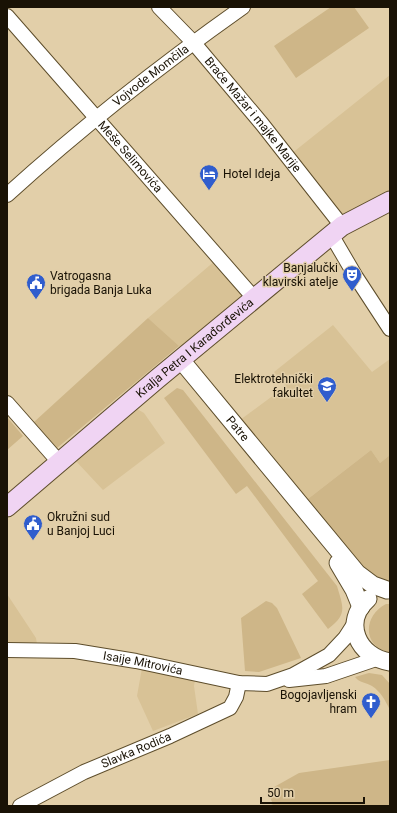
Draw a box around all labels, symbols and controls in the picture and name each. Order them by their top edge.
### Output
street label: Vojvode Momčila [110,42,192,109]
street label: Braće Mažar i majke Marije [202,54,304,175]
street label: Meše Selimovića [95,118,165,195]
hotel icon: Hotel Ideja [198,163,220,191]
place label: Hotel Ideja [223,167,280,181]
place label: Banjalučki klavirski atelje [263,261,338,289]
theatre icon: Banjalučki klavirski atelje [341,264,363,292]
place label: Vatrogasna brigada Banja Luka [50,269,152,297]
public building icon: Vatrogasna brigada Banja Luka [25,272,47,300]
street label: Kralja Petra I Karađorđevića [133,295,256,401]
place label: Elektrotehnički fakultet [234,372,313,400]
school or university icon: Elektrotehnički fakultet [316,375,338,403]
street label: Patre [223,413,252,444]
place label: Okružni sud u Banjoj Luci [47,510,115,538]
public building icon: Okružni sud u Banjoj Luci [22,513,44,541]
street label: Isaije Mitrovića [102,649,184,678]
place label: Bogojavljenski hram [280,688,357,716]
church icon: Bogojavljenski hram [360,691,382,719]
street label: Slavka Rodića [99,729,173,771]
scale bar [261,779,364,805]
text: 50 m [267,786,294,800]

